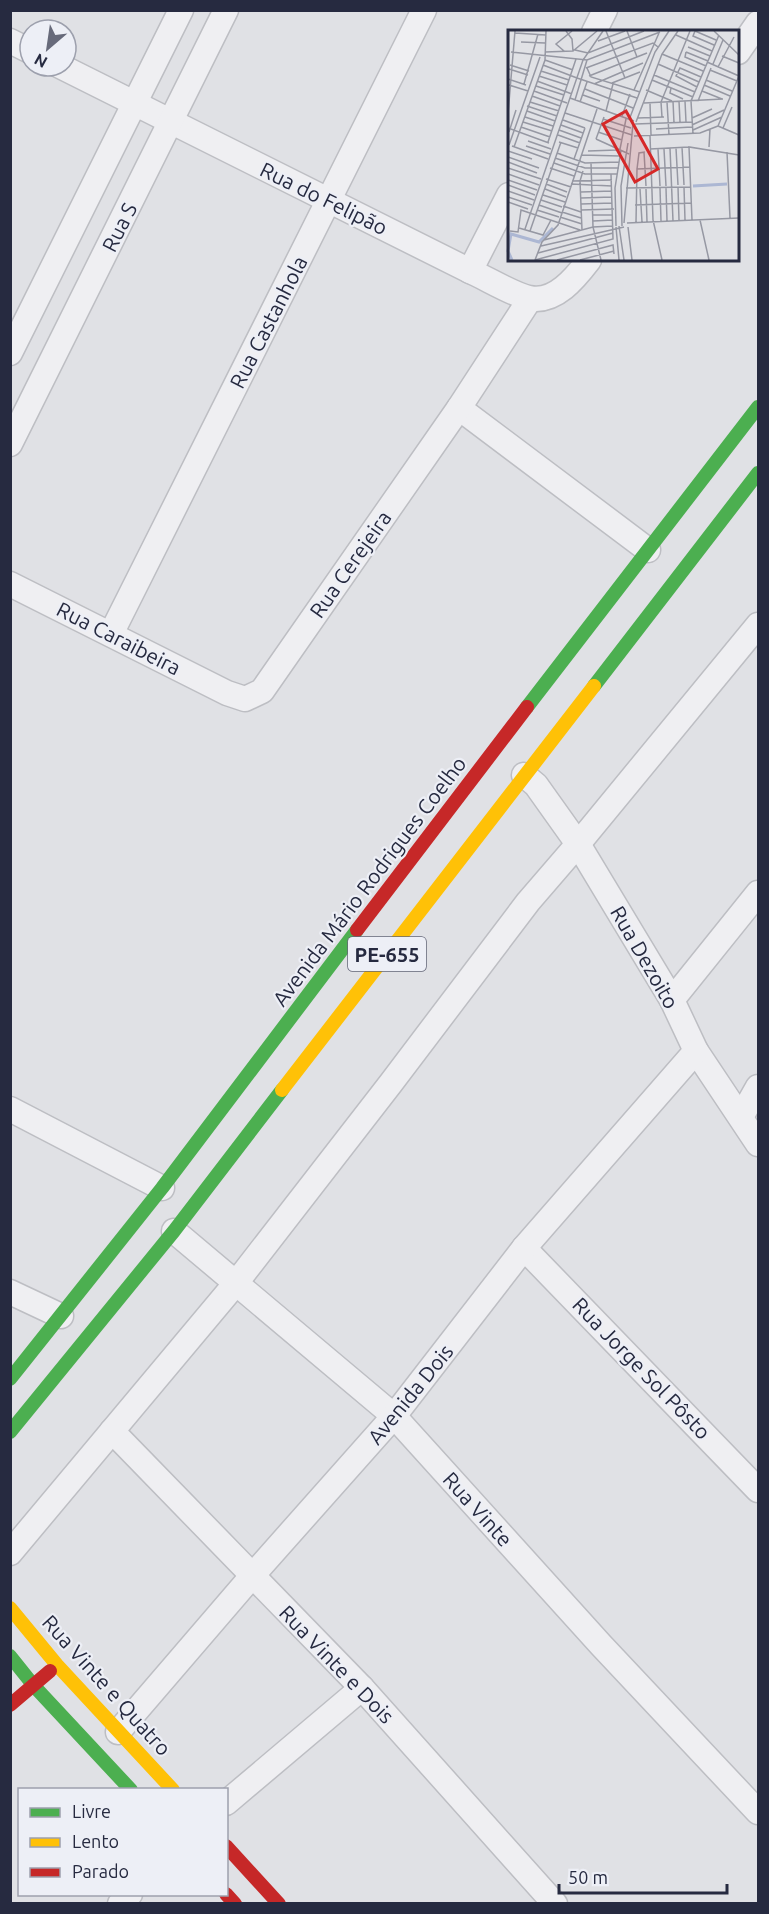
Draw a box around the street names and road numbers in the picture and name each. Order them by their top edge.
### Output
street label: Rua do Felipão [256,157,392,239]
street label: Rua S [97,199,141,255]
street label: Rua Castanhola [224,252,312,392]
street label: Rua Cerejeira [304,506,396,622]
street label: Rua Caraibeira [53,596,185,680]
street label: Avenida Mário Rodrigues Coelho [267,752,471,1010]
street label: Rua Dezoito [606,901,684,1013]
road number: PE-655 [348,937,426,971]
street label: Rua Jorge Sol Pôsto [568,1292,716,1444]
street label: Avenida Dois [362,1339,458,1449]
street label: Rua Vinte [438,1467,518,1551]
street label: Rua Vinte e Dois [275,1600,399,1728]
street label: Rua Vinte e Quatro [38,1610,176,1760]

